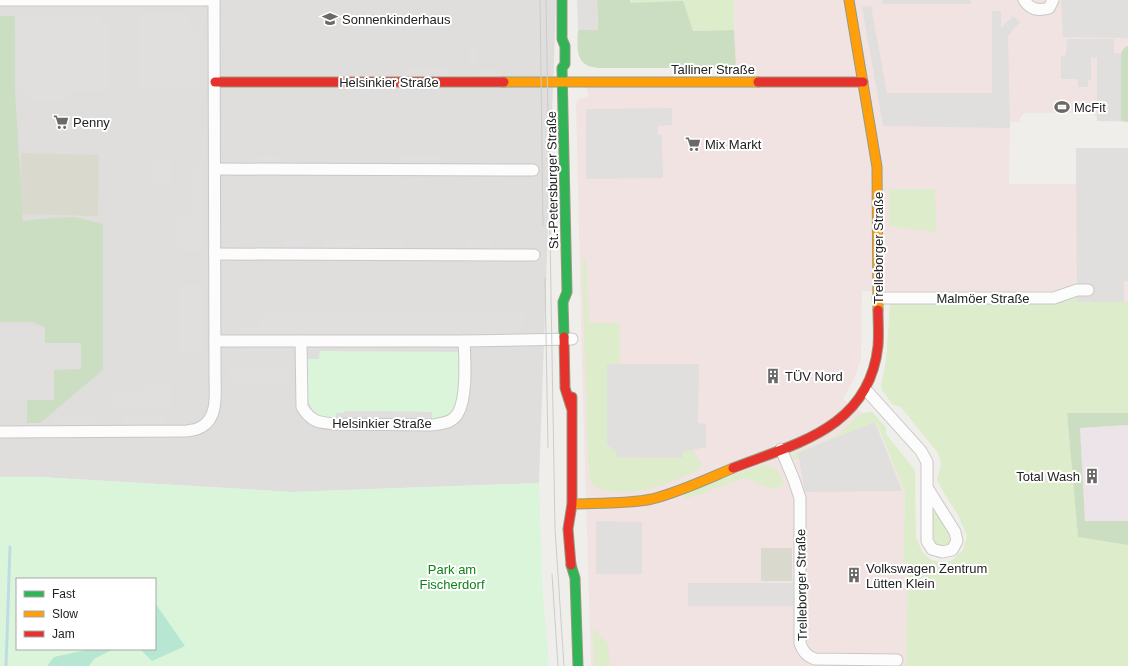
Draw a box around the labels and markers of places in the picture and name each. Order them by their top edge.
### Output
school or university icon: Sonnenkinderhaus [321,10,339,28]
place label: Sonnenkinderhaus [342,12,451,27]
sports icon: McFit [1053,98,1071,116]
place label: McFit [1074,100,1106,115]
supermarket icon: Penny [52,113,70,131]
place label: Penny [73,115,110,130]
supermarket icon: Mix Markt [684,135,702,153]
place label: Mix Markt [705,137,762,152]
building icon: TÜV Nord [764,367,782,385]
place label: TÜV Nord [785,369,843,384]
building icon: Total Wash [1083,467,1101,485]
place label: Total Wash [1016,469,1080,484]
place label: Volkswagen Zentrum Lütten Klein [866,561,987,591]
building icon: Volkswagen Zentrum Lütten Klein [845,566,863,584]

